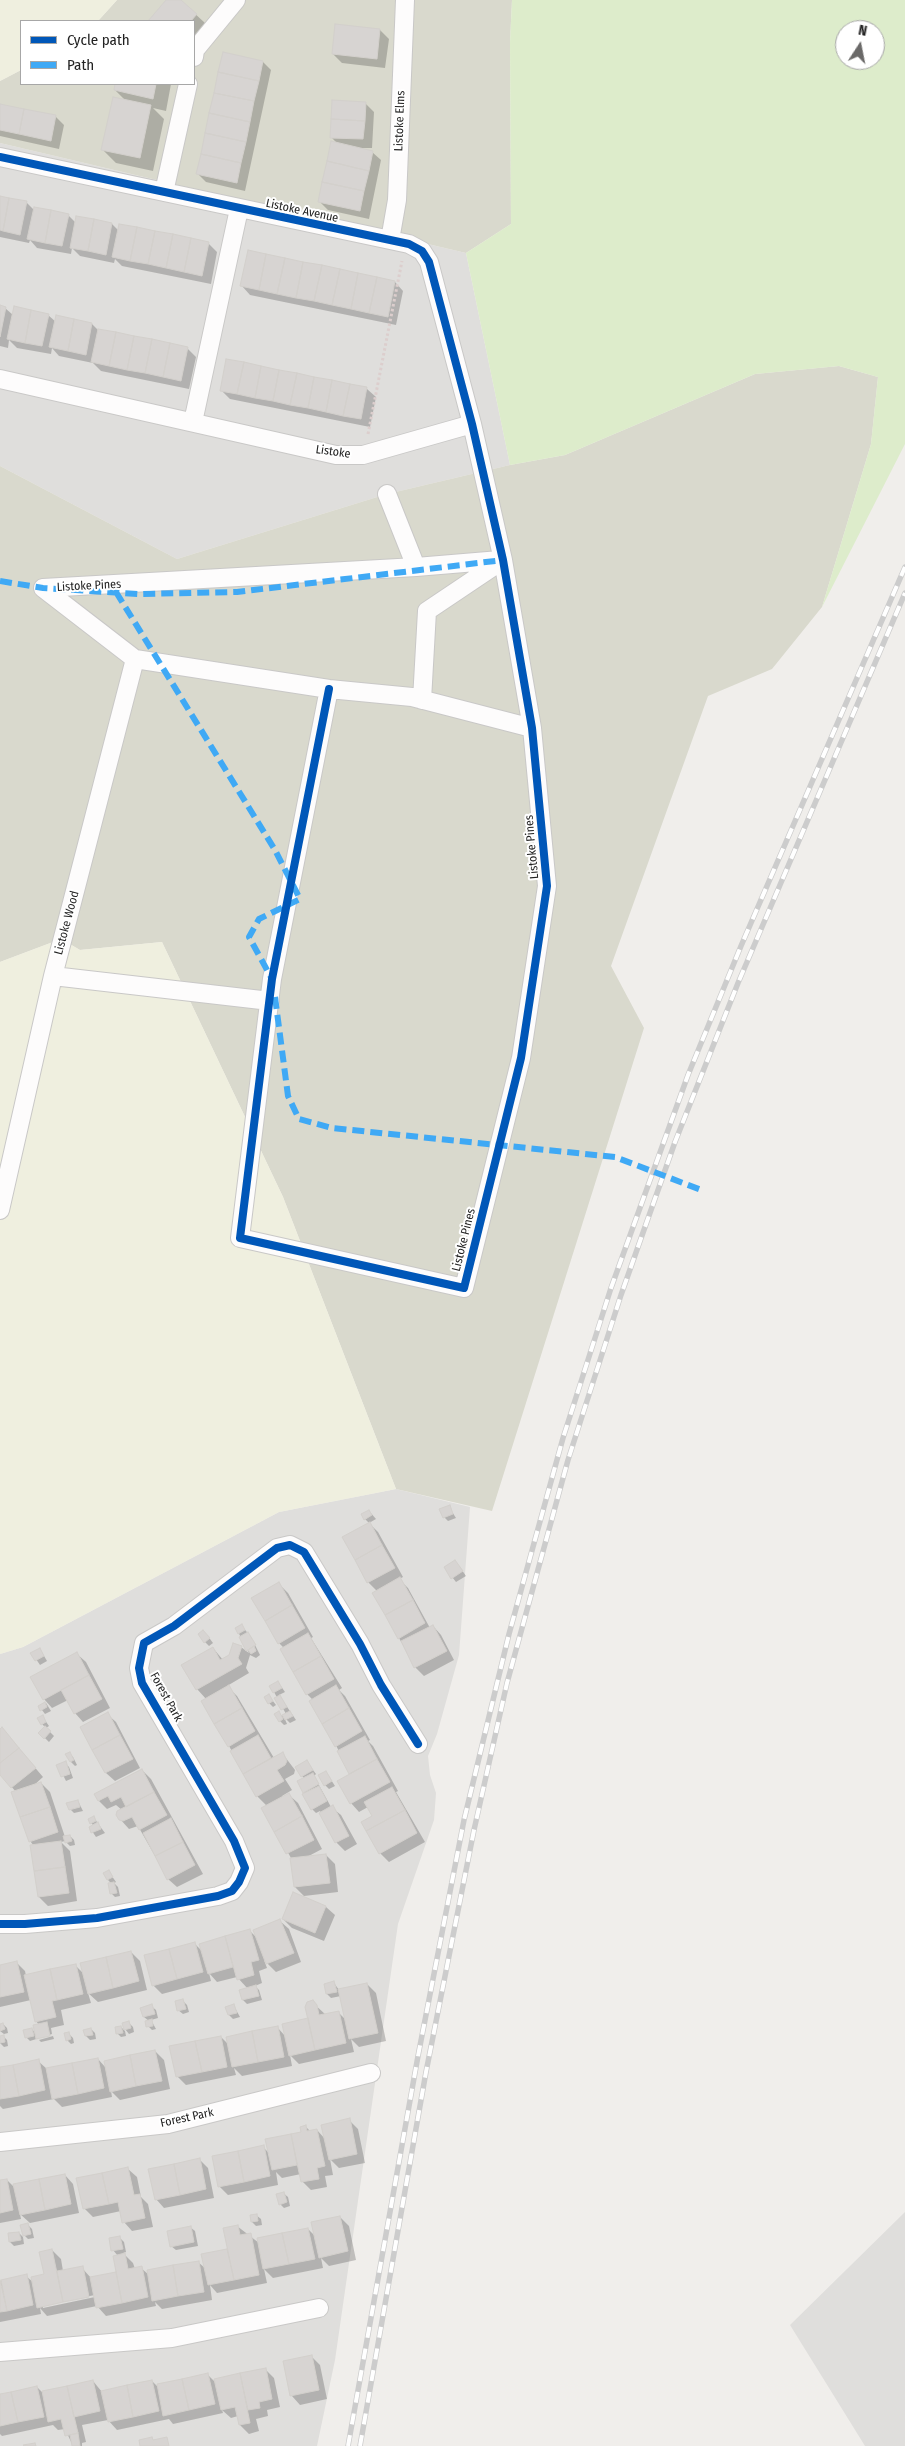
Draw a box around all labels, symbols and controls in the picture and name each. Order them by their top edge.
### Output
legend [20,20,195,85]
north arrow [835,20,885,70]
text: N [857,22,868,40]
text: Cycle path [67,31,130,49]
text: Path [67,56,94,74]
street label: Listoke Elms [392,90,408,152]
street label: Listoke Avenue [264,196,340,226]
street label: Listoke [315,442,351,462]
street label: Listoke Pines [56,577,122,595]
street label: Listoke Pines [522,814,542,880]
street label: Listoke Wood [52,889,82,957]
street label: Listoke Pines [449,1207,479,1273]
street label: Forest Park [147,1670,185,1724]
street label: Forest Park [159,2105,215,2131]

